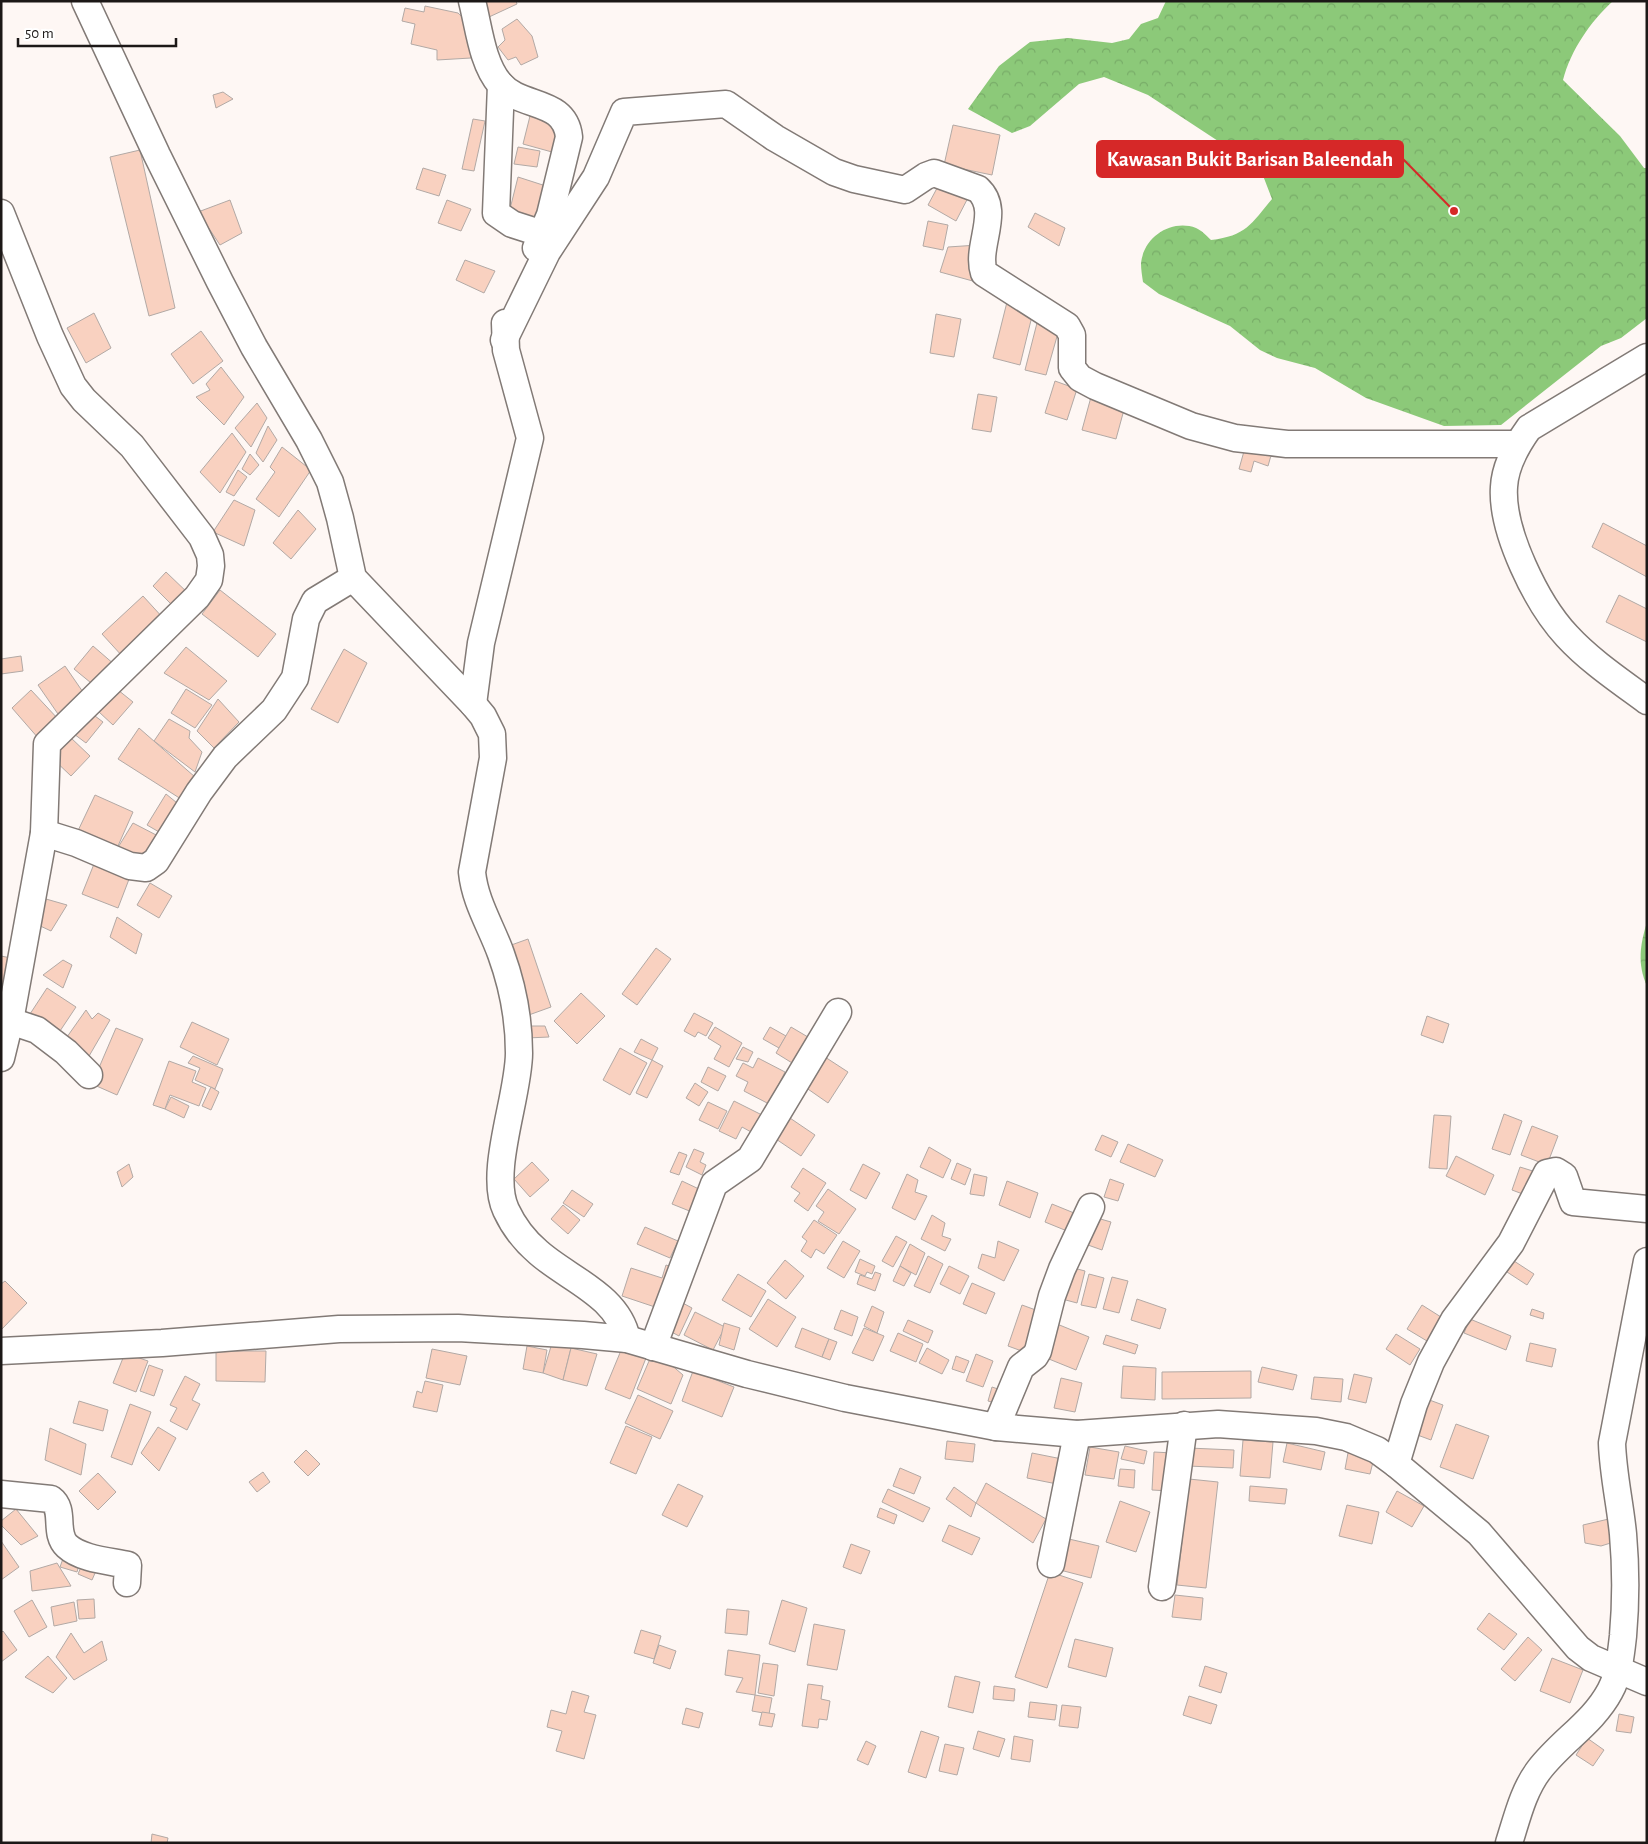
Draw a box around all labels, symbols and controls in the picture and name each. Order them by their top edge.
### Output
scale bar [18,15,175,47]
text: 50 m [25,26,54,41]
callout: Kawasan Bukit Barisan Baleendah [1097,141,1403,177]
text: Kawasan Bukit Barisan Baleendah [1107,149,1393,170]

